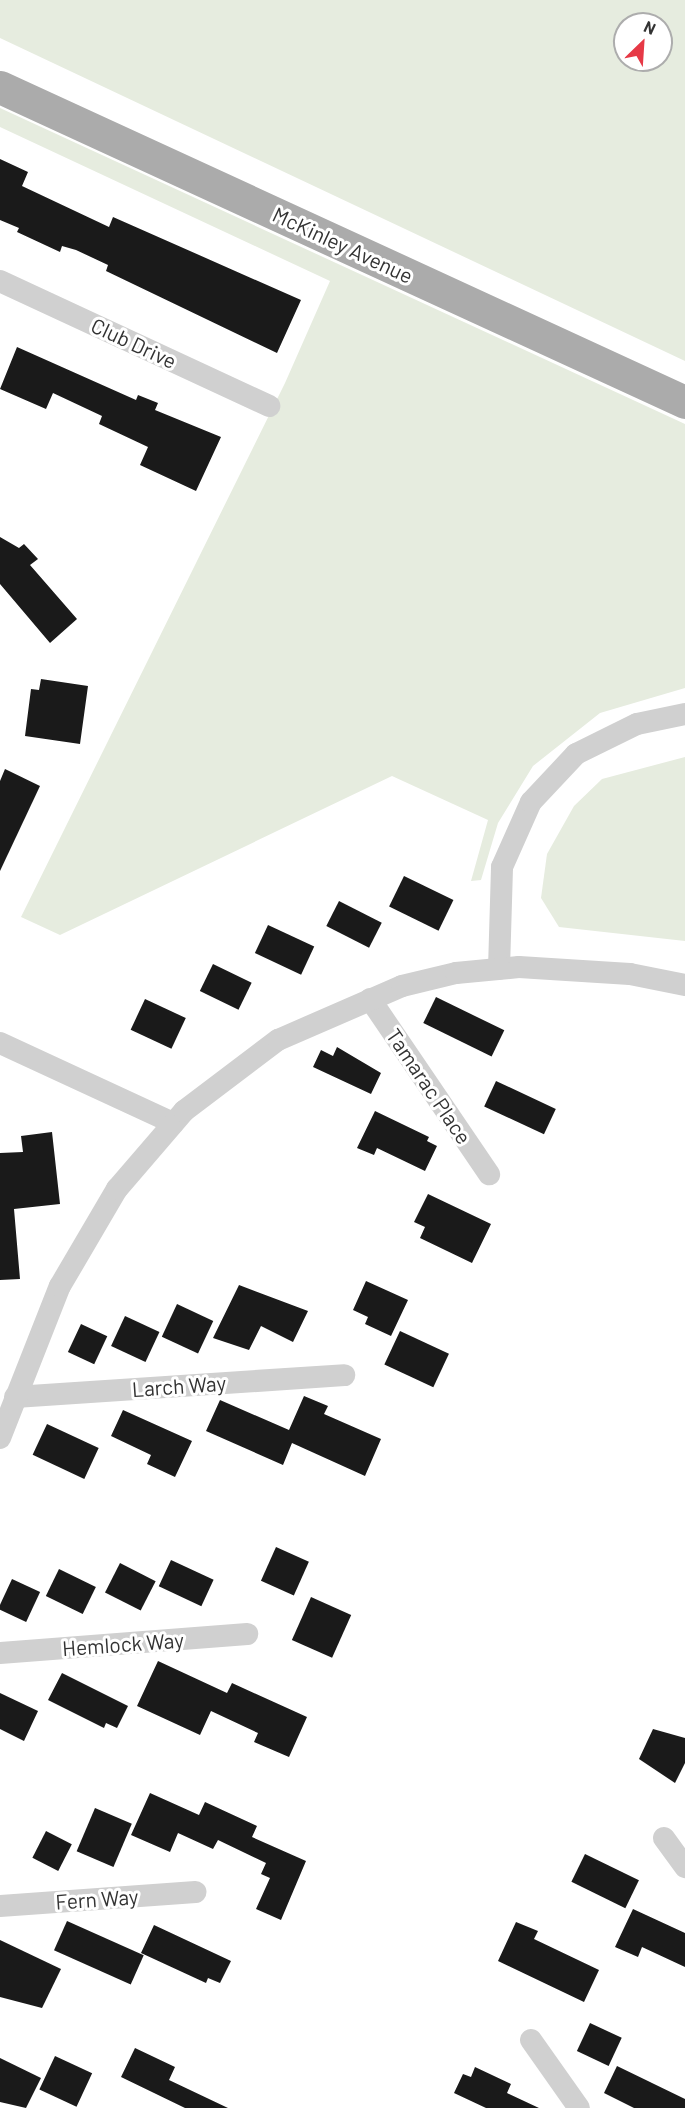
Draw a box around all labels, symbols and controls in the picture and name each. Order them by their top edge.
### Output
north arrow [613,12,673,72]
text: N [641,16,659,38]
street label: McKinley Avenue [269,202,417,288]
street label: Club Drive [87,312,181,374]
street label: Tamarac Place [381,1023,477,1149]
street label: Larch Way [131,1370,227,1402]
street label: Hemlock Way [61,1627,185,1661]
street label: Fern Way [55,1884,139,1914]

